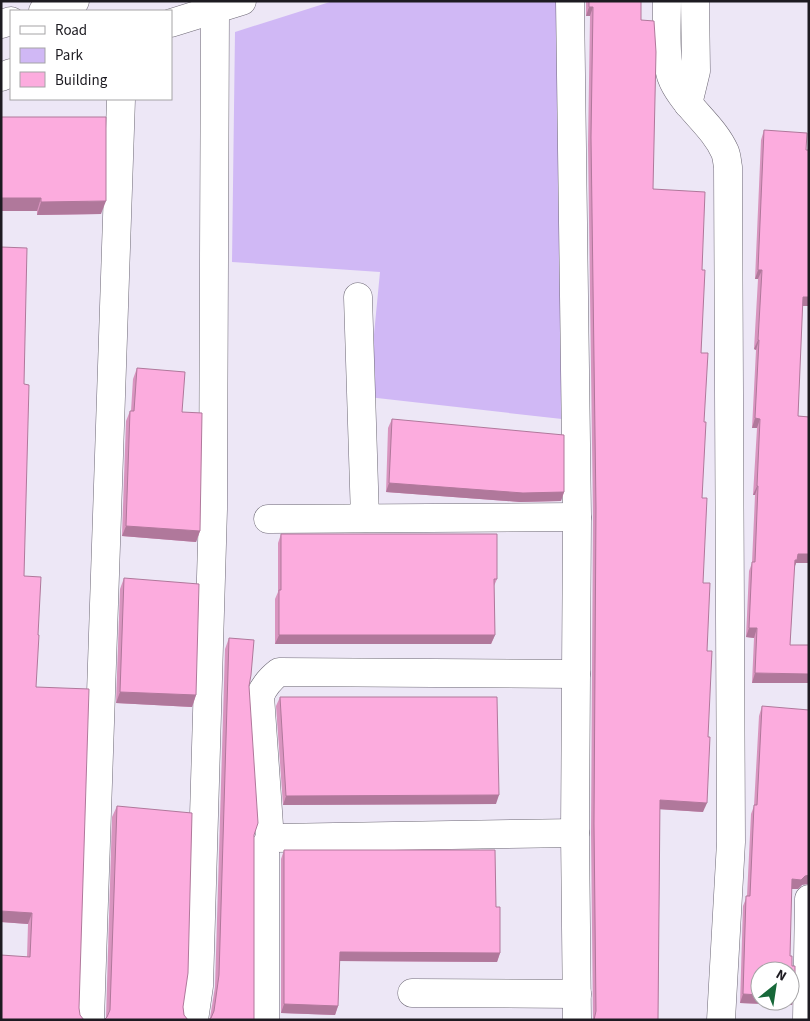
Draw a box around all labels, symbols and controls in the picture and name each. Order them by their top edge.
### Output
legend [10,10,172,100]
text: Road [55,20,87,41]
text: Park [55,45,84,66]
text: Building [55,70,108,91]
north arrow [750,961,800,1011]
text: N [772,965,790,987]

